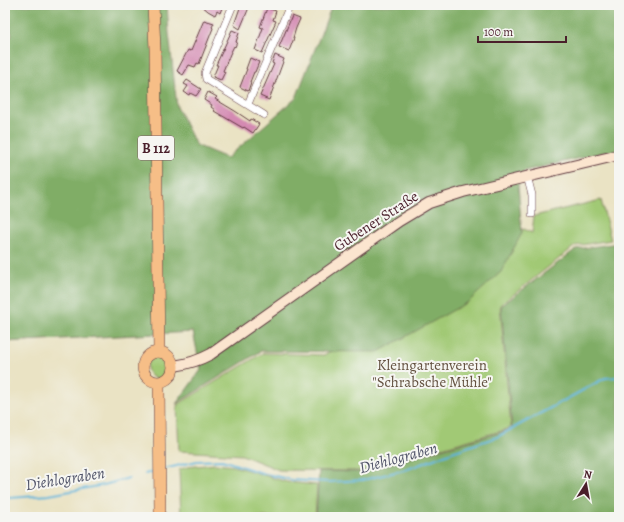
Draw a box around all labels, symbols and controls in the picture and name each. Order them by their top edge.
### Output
scale bar [478,18,566,44]
text: 100 m [484,24,513,40]
road number: B 112 [138,136,174,160]
street label: Gubener Straße [330,186,422,256]
park label: Kleingartenverein "Schrabsche Mühle" [372,355,492,392]
water label: Diehlograben [357,437,440,479]
water label: Diehlograben [24,462,106,496]
north arrow [566,464,606,504]
text: N [582,467,593,483]

